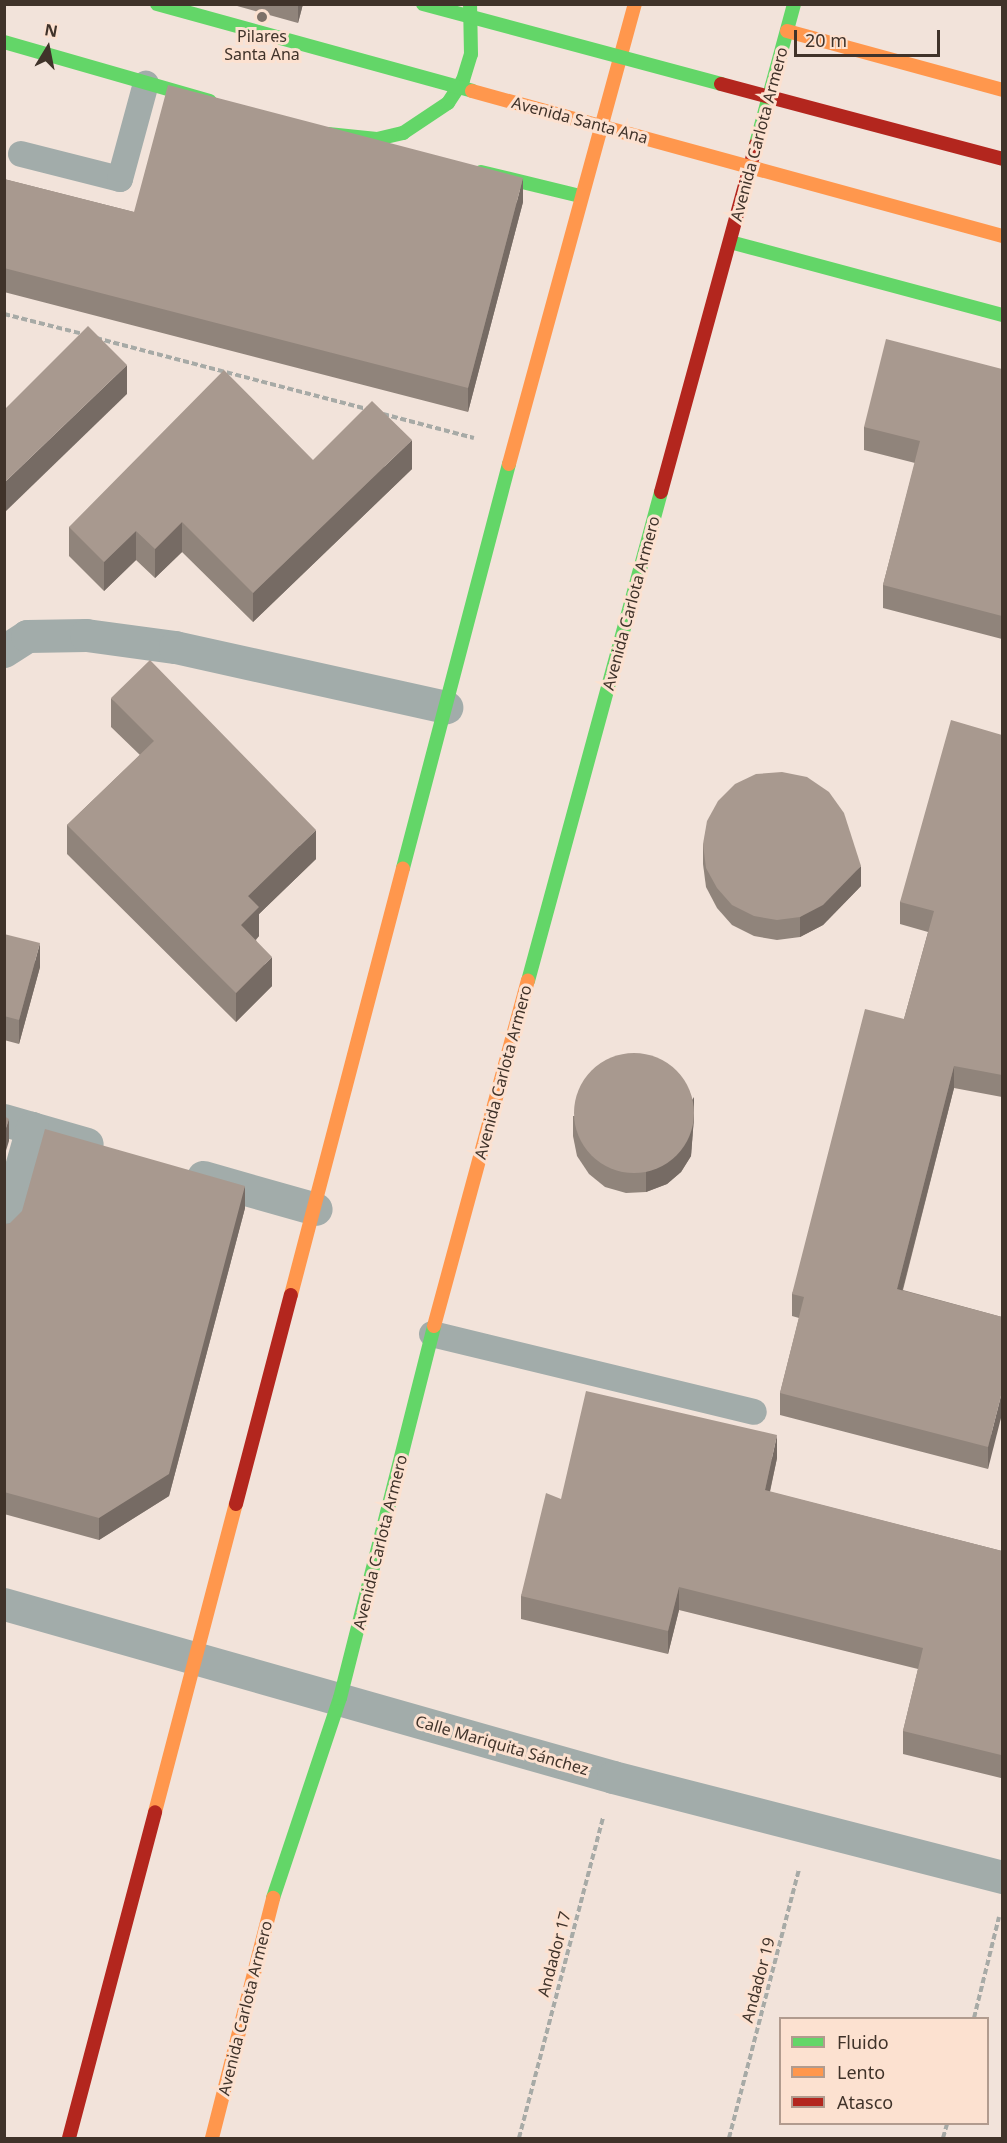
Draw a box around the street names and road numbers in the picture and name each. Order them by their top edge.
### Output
street label: Avenida Carlota Armero [726,45,792,223]
street label: Avenida Santa Ana [510,93,650,147]
street label: Avenida Carlota Armero [598,514,664,692]
street label: Avenida Carlota Armero [470,983,536,1161]
street label: Avenida Carlota Armero [349,1453,411,1631]
street label: Calle Mariquita Sánchez [413,1711,591,1779]
street label: Andador 17 [533,1909,575,1999]
street label: Avenida Carlota Armero [214,1919,276,2097]
street label: Andador 19 [737,1935,779,2025]

